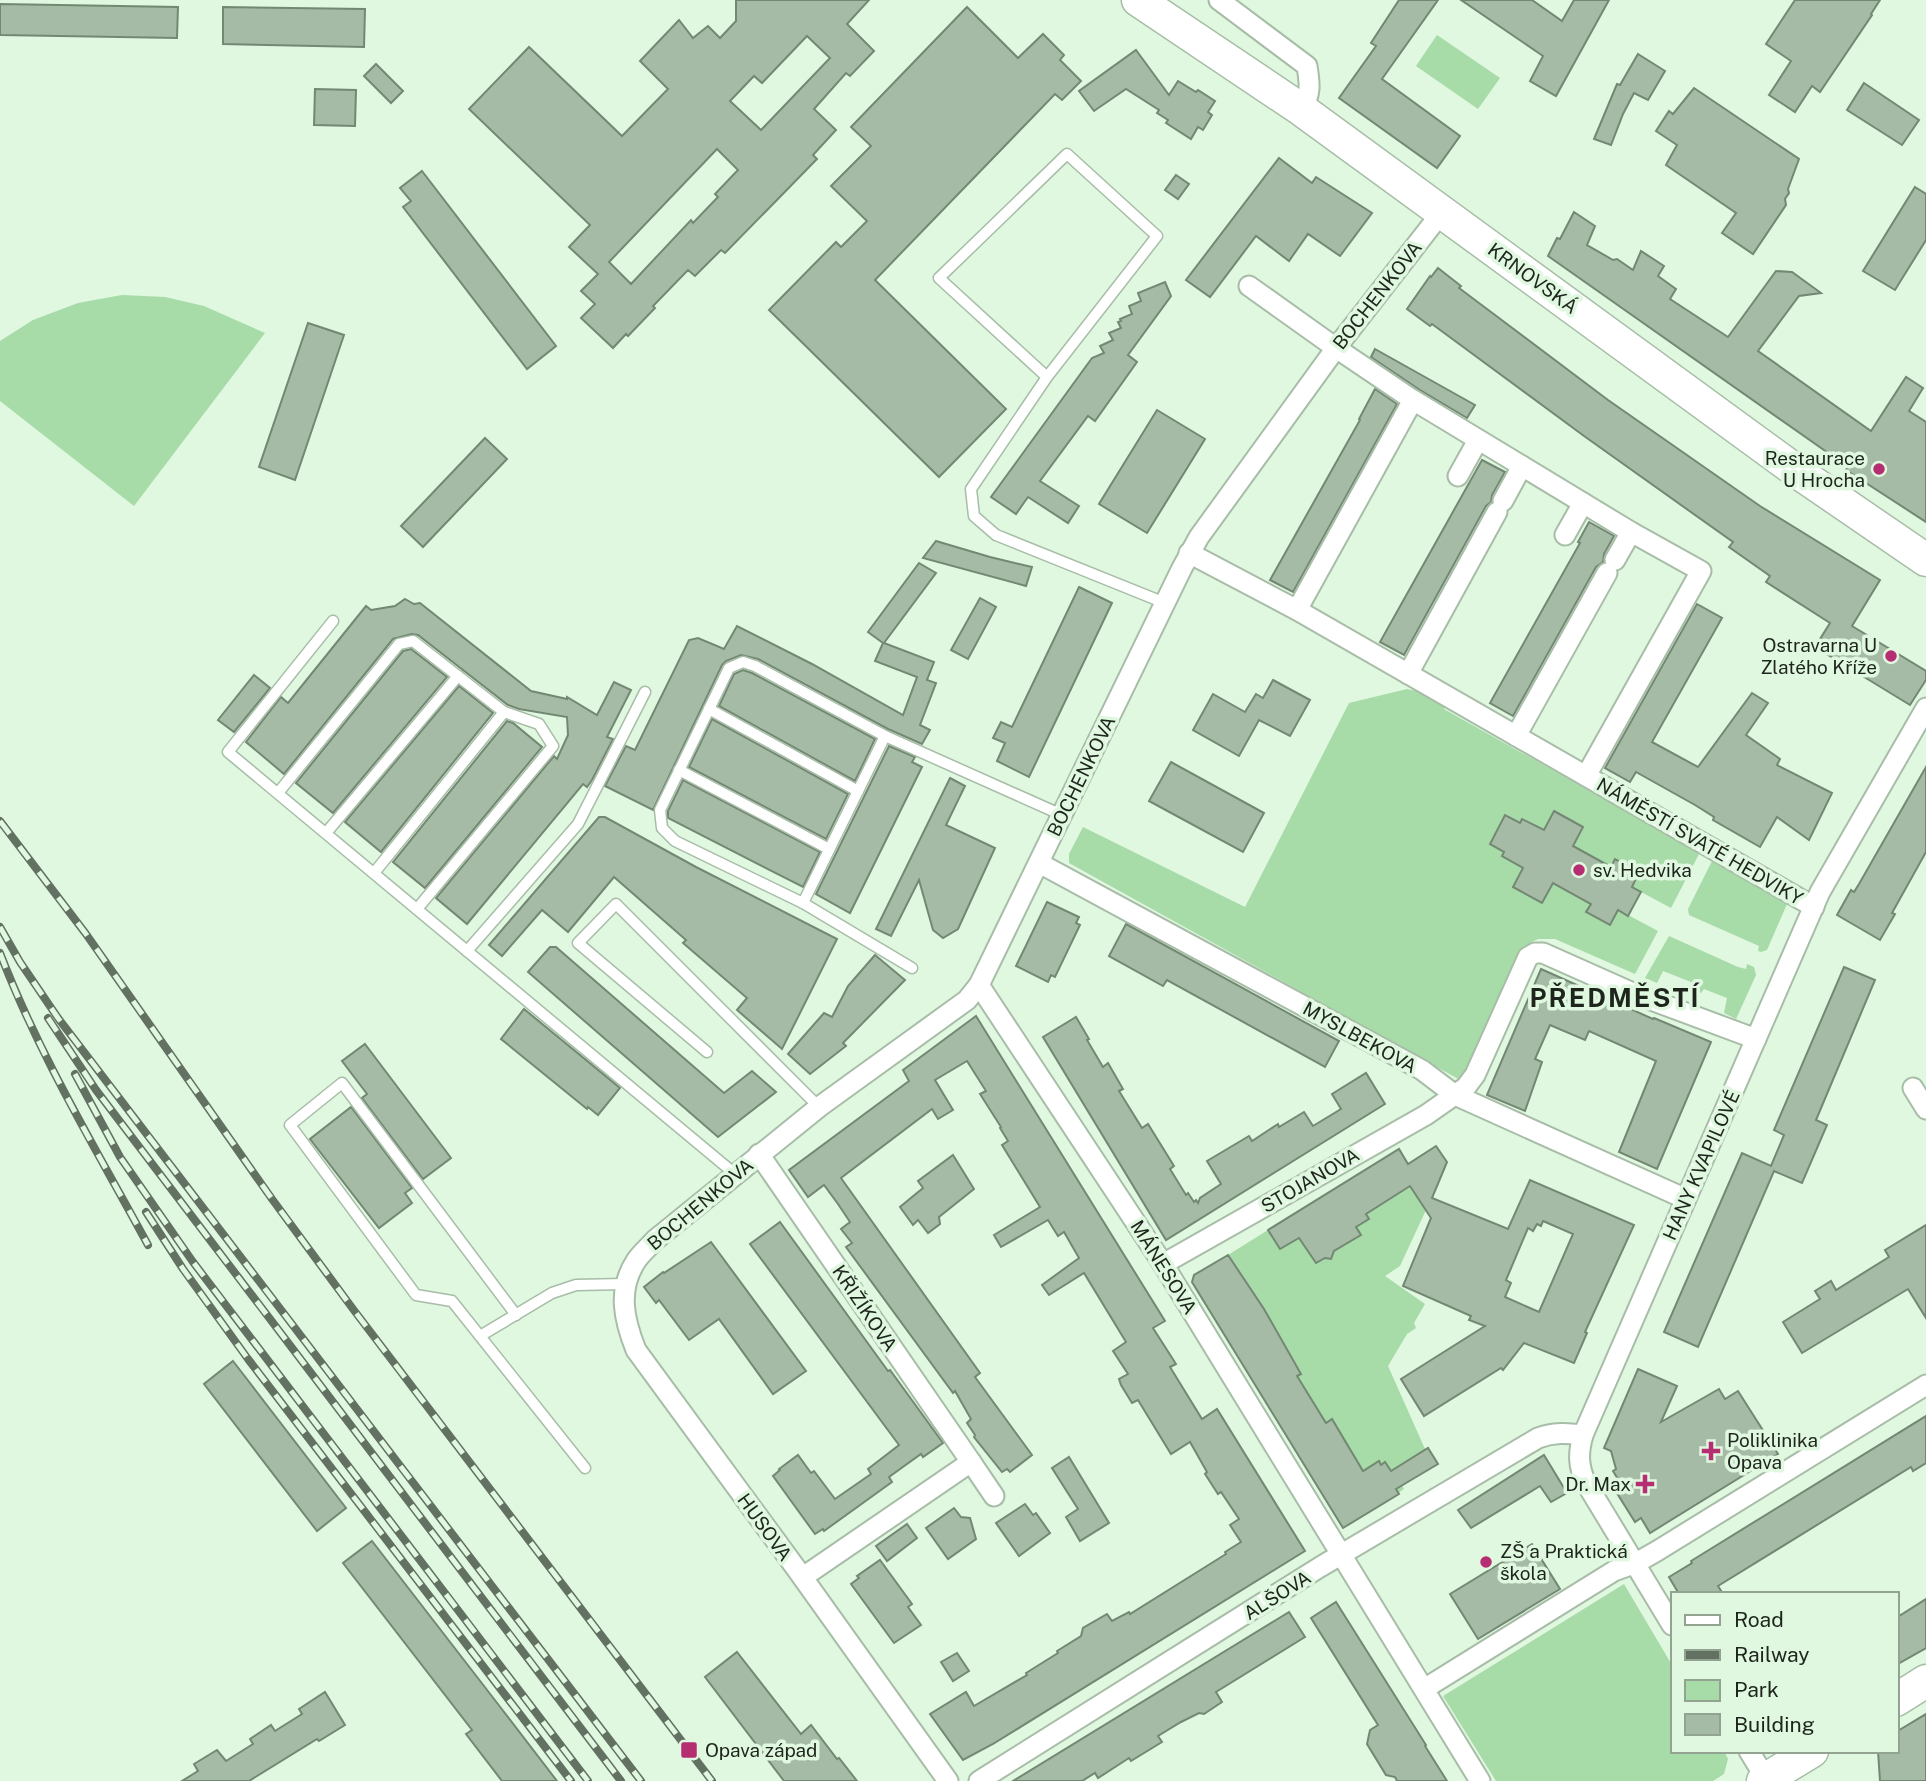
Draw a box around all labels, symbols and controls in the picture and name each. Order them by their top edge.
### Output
street label: BOCHENKOVA [1328,237,1426,353]
street label: KRNOVSKÁ [1484,238,1582,318]
place label: Restaurace U Hrocha [1765,447,1865,491]
marker: Restaurace U Hrocha [1871,461,1887,477]
place label: Ostravarna U Zlatého Kříže [1761,634,1877,678]
marker: Ostravarna U Zlatého Kříže [1883,648,1899,664]
street label: BOCHENKOVA [1042,712,1120,840]
street label: NÁMĚSTÍ SVATÉ HEDVIKY [1593,773,1807,909]
place label: sv. Hedvika [1593,859,1692,881]
marker: sv. Hedvika [1571,862,1587,878]
district label: PŘEDMĚSTÍ [1530,982,1700,1013]
street label: MYSLBEKOVA [1299,997,1421,1077]
street label: HANY KVAPILOVÉ [1658,1087,1744,1243]
street label: STOJANOVA [1257,1143,1363,1217]
street label: BOCHENKOVA [643,1153,757,1255]
street label: MÁNESOVA [1126,1216,1202,1318]
street label: KŘIŽÍKOVA [828,1261,902,1355]
place label: Poliklinika Opava [1727,1429,1818,1473]
marker: Poliklinika Opava [1701,1441,1721,1461]
place label: Dr. Max [1565,1473,1631,1495]
marker: Dr. Max [1637,1476,1653,1492]
street label: HUSOVA [733,1489,797,1565]
place label: ZŠ a Praktická škola [1500,1540,1628,1584]
marker: ZŠ a Praktická škola [1478,1554,1494,1570]
street label: ALŠOVA [1239,1566,1315,1624]
legend [1671,1592,1898,1753]
text: Road [1734,1607,1784,1632]
text: Railway [1734,1642,1810,1667]
text: Park [1734,1677,1779,1702]
text: Building [1734,1712,1815,1737]
place label: Opava západ [705,1739,817,1761]
marker: Opava západ [679,1740,699,1760]

